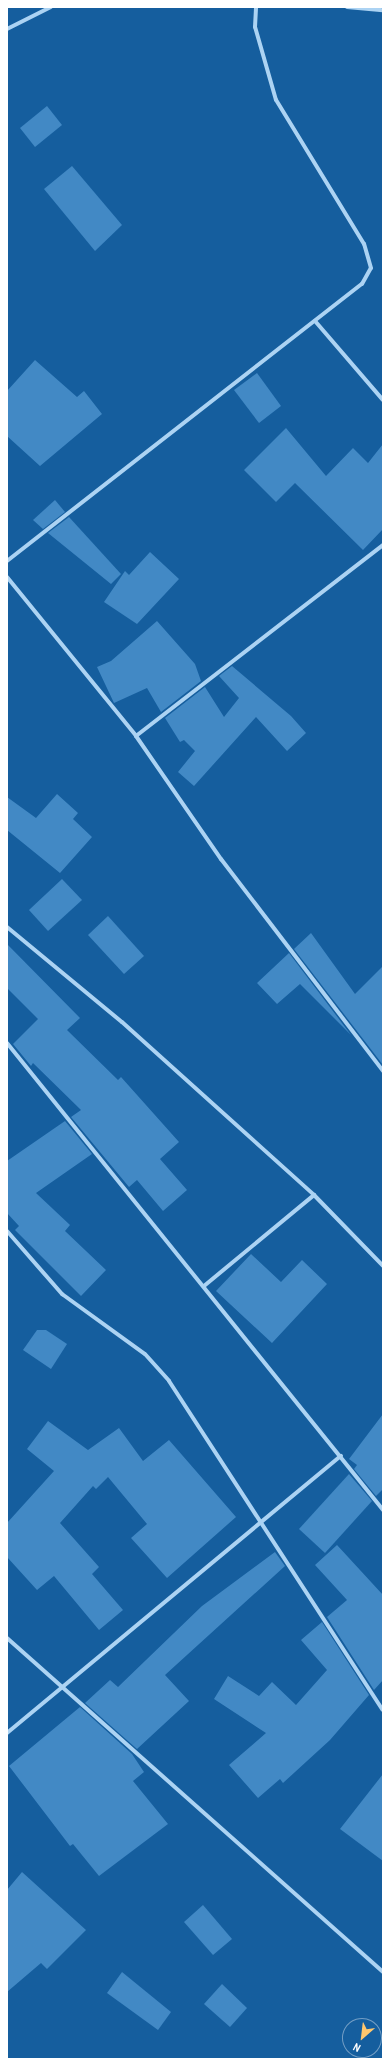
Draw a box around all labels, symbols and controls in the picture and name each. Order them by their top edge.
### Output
north arrow [342,2018,382,2058]
text: N [351,2040,363,2055]

